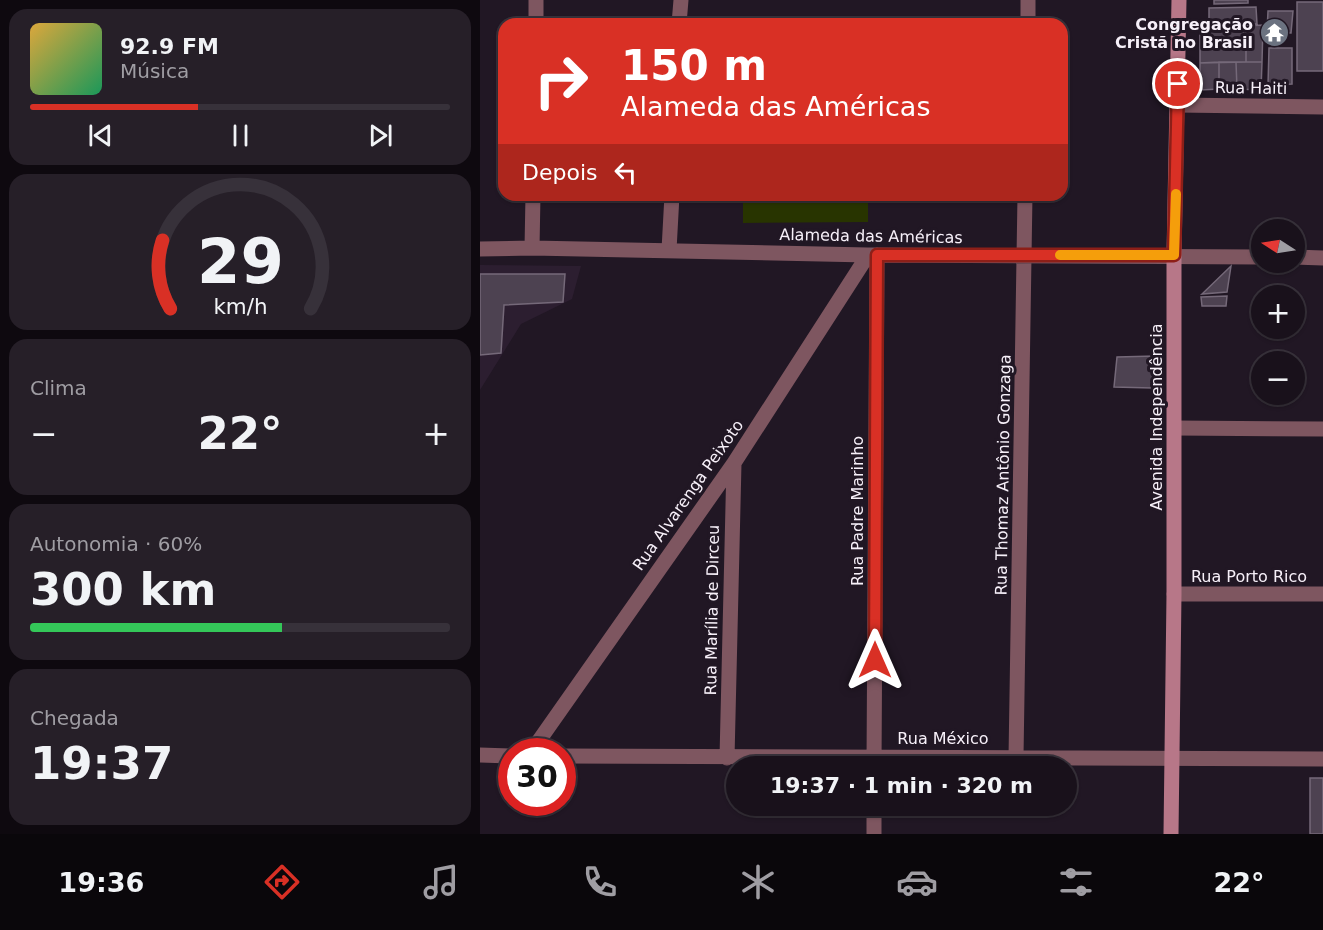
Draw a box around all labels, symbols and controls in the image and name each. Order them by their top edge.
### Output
place label: Congregação Cristã no Brasil [1115,15,1253,52]
temple icon: Congregação Cristã no Brasil [1258,17,1290,49]
text: 92.9 FM [120,34,219,59]
text: 150 m [621,41,767,90]
icon: right [522,42,600,120]
pin [1152,58,1203,109]
text: Música [120,59,189,83]
icon: arrive [1161,67,1194,100]
street label: Rua Haiti [1215,78,1287,98]
text: Alameda das Américas [621,91,930,122]
icon: previous [84,119,117,152]
icon: pause [224,119,257,152]
icon: next [364,119,397,152]
icon: left [609,156,642,189]
text: Depois [522,160,597,185]
north arrow [1251,219,1305,273]
map controls [1251,219,1305,405]
text: 29 [197,225,283,298]
street label: Alameda das Américas [779,225,963,247]
button: + [1251,285,1305,339]
text: km/h [213,294,267,319]
street label: Avenida Independência [1147,323,1166,511]
button: − [1251,351,1305,405]
street label: Rua Thomaz Antônio Gonzaga [991,354,1015,596]
text: Clima [30,376,87,400]
text: 22° [197,407,283,460]
text: − [30,414,58,453]
text: + [422,414,450,453]
street label: Rua Alvarenga Peixoto [629,416,747,574]
street label: Rua Padre Marinho [848,436,867,586]
street label: Rua Marília de Dirceu [701,524,723,696]
text: Autonomia · 60% [30,532,202,556]
text: 300 km [30,563,216,616]
street label: Rua Porto Rico [1191,567,1307,586]
position arrow [843,628,907,692]
text: Chegada [30,706,119,730]
street label: Rua México [897,729,989,748]
text: 19:37 [30,737,173,790]
speed limit sign: 30 [498,738,576,816]
text: 19:37 · 1 min · 320 m [770,773,1033,798]
icon: directions [261,861,303,903]
icon: music [420,861,462,903]
icon: phone [579,861,621,903]
icon: climate [737,861,779,903]
icon: car [896,861,938,903]
icon: filters [1055,861,1097,903]
text: 19:36 [58,867,144,898]
text: 22° [1213,867,1265,898]

